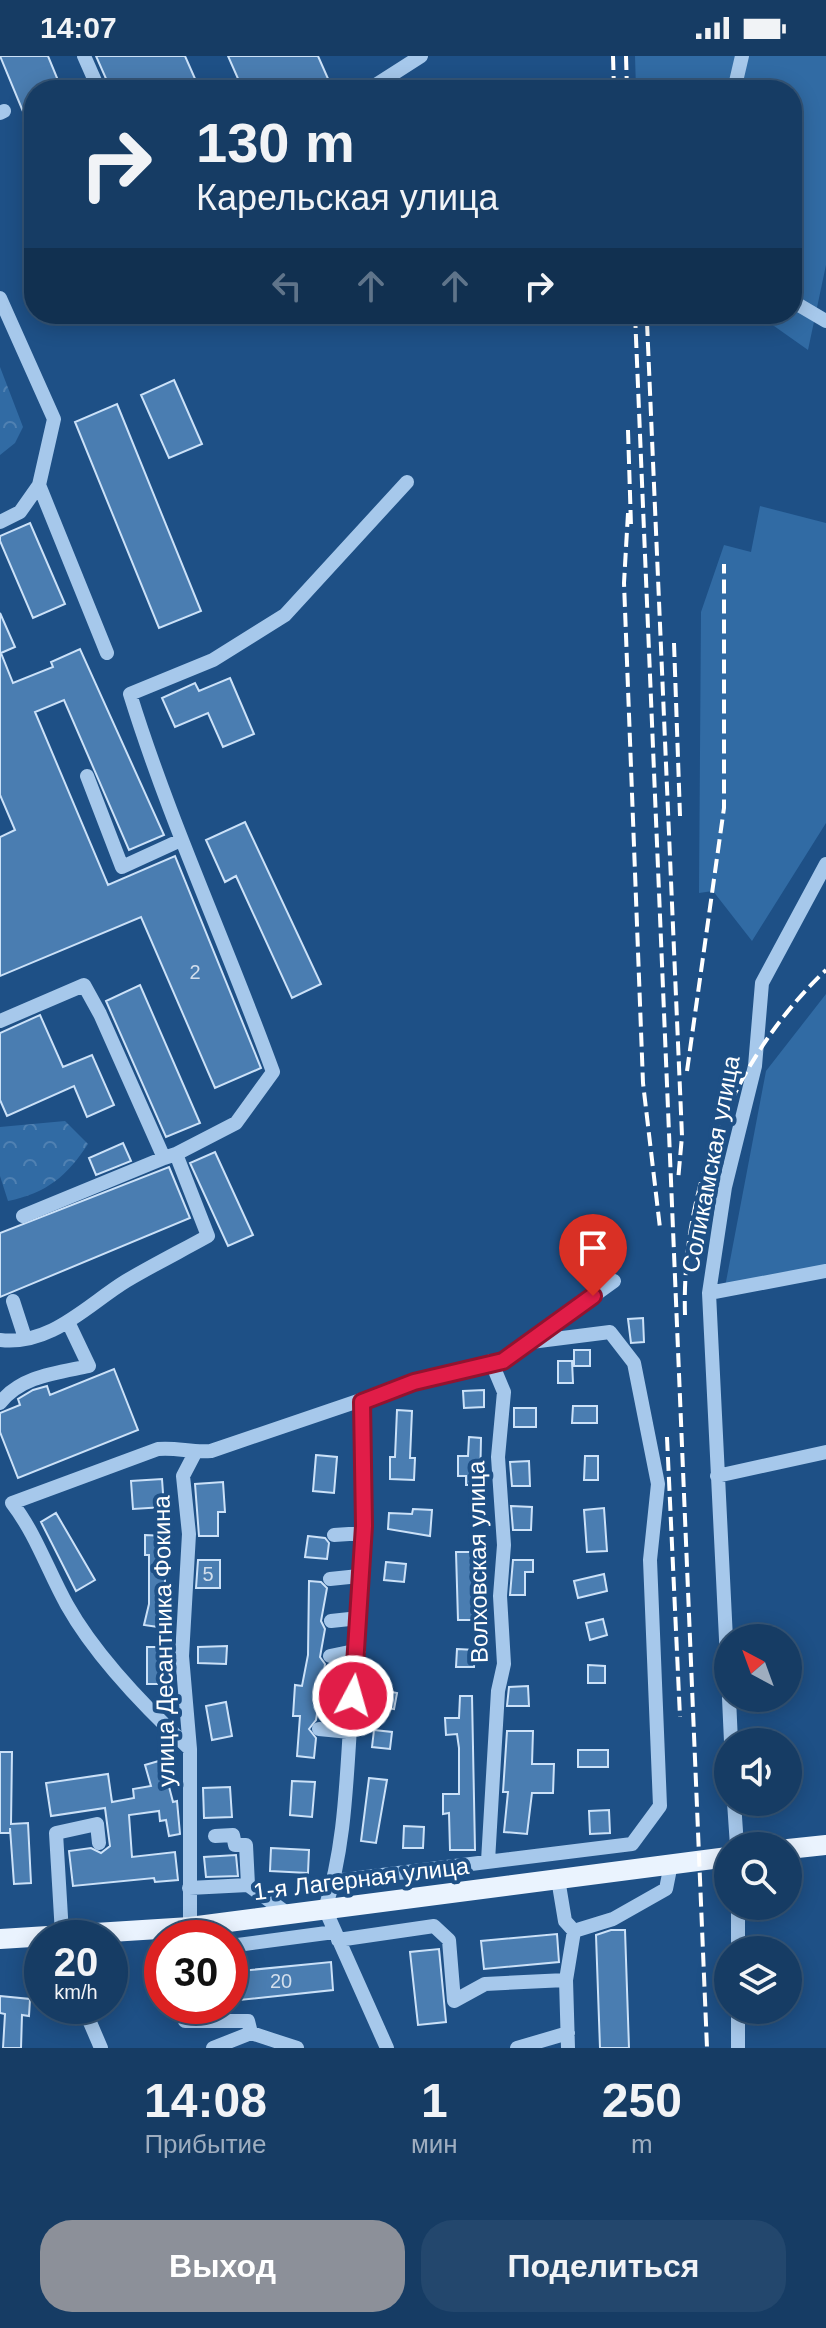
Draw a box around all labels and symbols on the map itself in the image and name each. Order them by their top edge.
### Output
house number: 2 [189,961,201,983]
street label: Соликамская улица [676,1052,745,1275]
pin [559,1214,627,1296]
street label: Волховская улица [462,1460,493,1663]
street label: улица Десантника Фокина [147,1494,180,1787]
house number: 5 [202,1563,214,1585]
north arrow [714,1624,802,1712]
position arrow [311,1654,395,1738]
street label: 1-я Лагерная улица [251,1852,471,1905]
speed limit sign: 30 [144,1920,248,2024]
house number: 20 [270,1970,292,1992]

